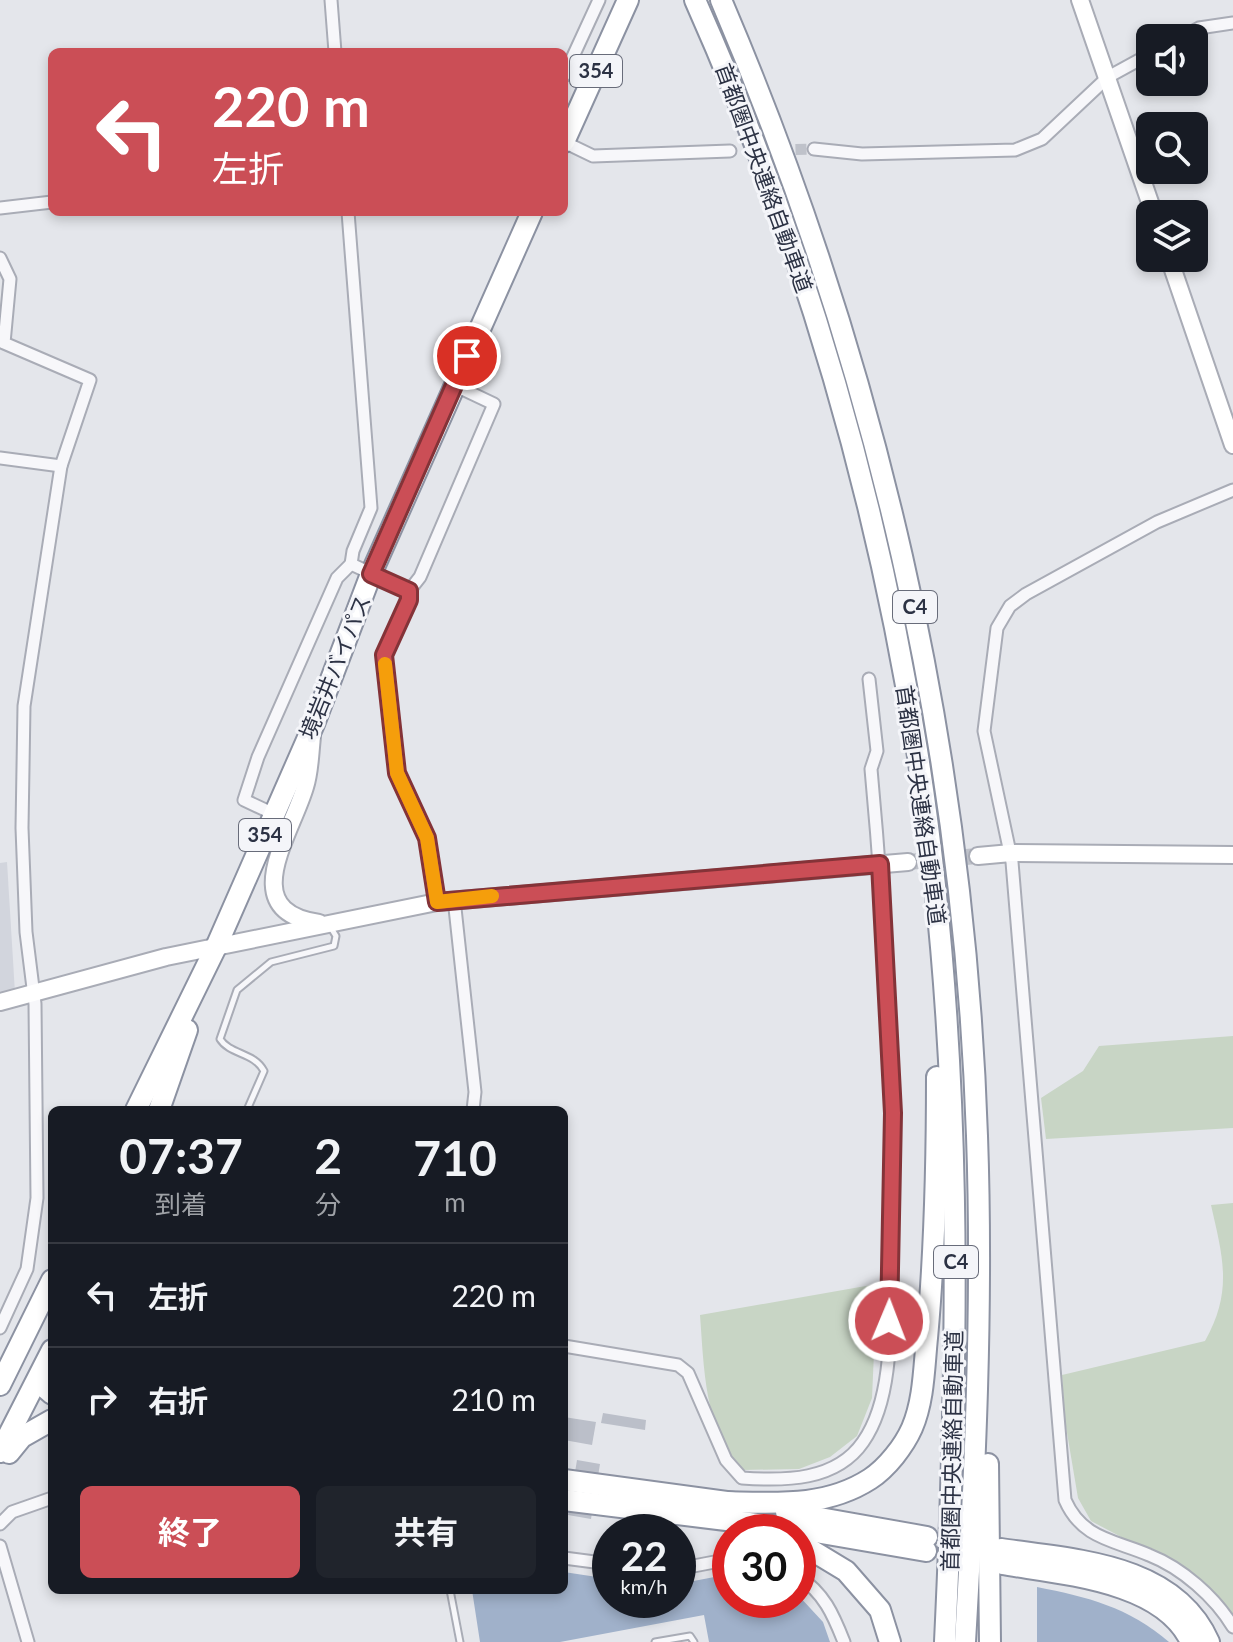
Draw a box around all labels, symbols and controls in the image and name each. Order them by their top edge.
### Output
map controls [1136,24,1208,272]
button: sound [1136,24,1208,96]
road number: 354 [570,55,622,87]
street label: 首都圏中央連絡自動車道 [710,60,819,296]
text: 220 m [212,72,370,139]
icon: left [80,80,184,184]
button: search [1136,112,1208,184]
text: 左折 [212,146,284,190]
button: layers [1136,200,1208,272]
pin [433,322,501,390]
icon: arrive [445,334,489,378]
street label: 境岩井バイパス [293,591,376,743]
road number: C4 [893,591,937,623]
street label: 首都圏中央連絡自動車道 [891,683,952,927]
road number: 354 [239,819,291,851]
text: 07:37 [119,1127,243,1184]
text: 2 [314,1127,342,1184]
text: 710 [413,1129,497,1186]
text: m [444,1186,466,1218]
text: 到着 [155,1188,207,1220]
text: 分 [315,1188,341,1220]
road number: C4 [934,1246,978,1278]
icon: left [80,1273,124,1317]
text: 220 m [451,1277,536,1313]
text: 左折 [148,1278,208,1314]
position arrow [847,1279,931,1363]
street label: 首都圏中央連絡自動車道 [936,1330,967,1572]
icon: right [80,1377,124,1421]
text: 210 m [451,1381,536,1417]
text: 右折 [148,1382,208,1418]
button: 終了 [80,1486,300,1578]
button: 共有 [316,1486,536,1578]
speed limit sign: 30 [712,1514,816,1618]
text: 22 [621,1532,667,1580]
text: km/h [621,1574,667,1598]

